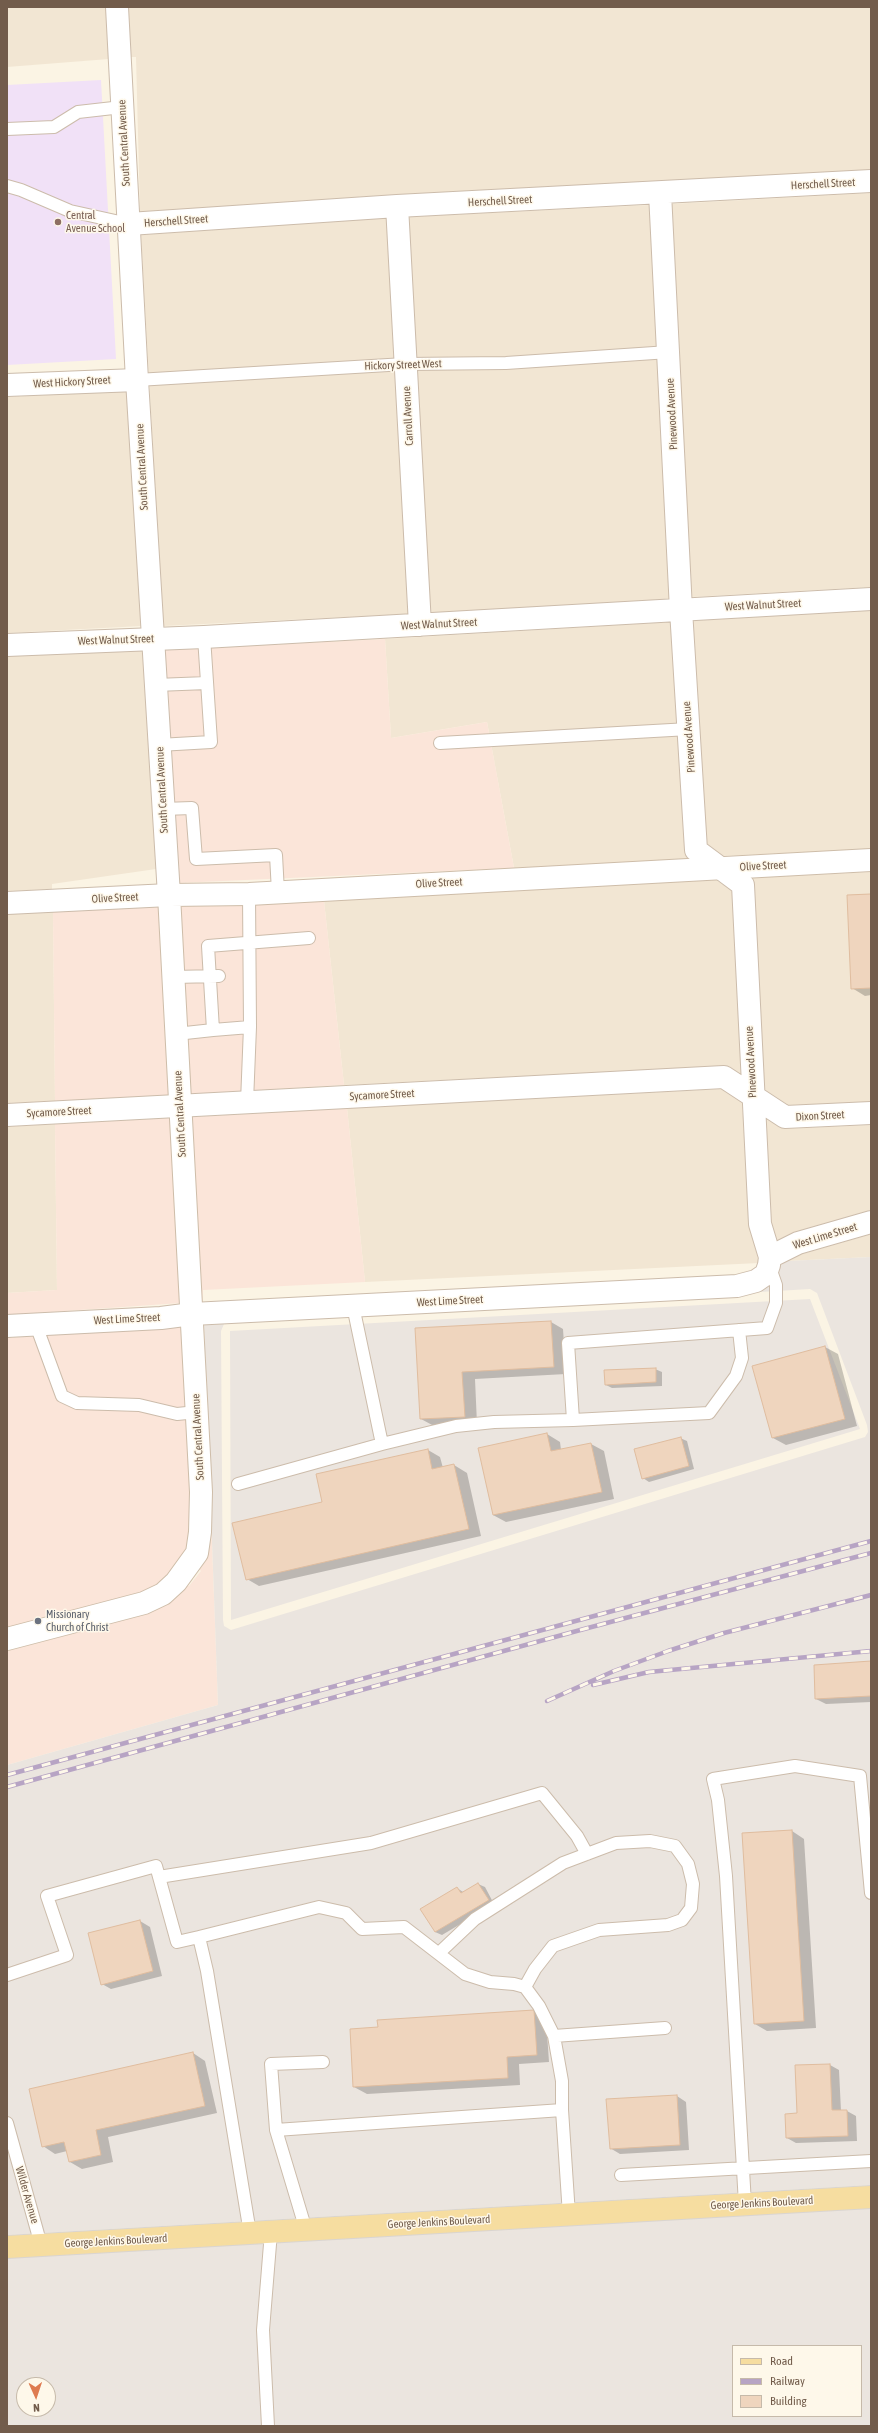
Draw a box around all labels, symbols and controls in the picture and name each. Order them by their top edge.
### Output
street label: South Central Avenue [115,99,133,187]
street label: Herschell Street [791,176,855,192]
street label: Herschell Street [468,193,532,209]
place label: Central Avenue School [66,209,125,235]
street label: Herschell Street [143,212,209,230]
marker: Central Avenue School [53,217,63,227]
street label: Hickory Street West [364,357,442,373]
street label: West Hickory Street [33,373,111,391]
street label: Pinewood Avenue [664,378,680,450]
street label: Carroll Avenue [400,386,416,446]
street label: South Central Avenue [133,423,151,511]
street label: West Walnut Street [725,596,801,614]
street label: West Walnut Street [401,615,477,633]
street label: West Walnut Street [78,632,154,648]
street label: Pinewood Avenue [680,701,698,773]
street label: South Central Avenue [153,746,171,834]
street label: Olive Street [739,858,787,874]
street label: Olive Street [415,875,463,891]
street label: Olive Street [91,890,139,906]
street label: Pinewood Avenue [743,1026,759,1098]
street label: South Central Avenue [171,1070,189,1158]
street label: Sycamore Street [349,1087,415,1103]
street label: Sycamore Street [26,1104,92,1120]
street label: Dixon Street [795,1108,845,1124]
street label: West Lime Street [791,1220,859,1252]
street label: West Lime Street [416,1293,484,1309]
street label: West Lime Street [93,1311,161,1327]
street label: South Central Avenue [189,1393,207,1481]
place label: Missionary Church of Christ [46,1608,109,1634]
marker: Missionary Church of Christ [33,1616,43,1626]
street label: Wilder Avenue [13,2165,41,2225]
street label: George Jenkins Boulevard [710,2194,814,2212]
street label: George Jenkins Boulevard [387,2213,491,2231]
street label: George Jenkins Boulevard [64,2232,168,2250]
legend [732,2345,862,2417]
text: Road [770,2354,793,2368]
text: Railway [770,2374,805,2388]
north arrow [16,2377,56,2417]
text: Building [770,2394,807,2408]
text: N [33,2402,40,2414]

